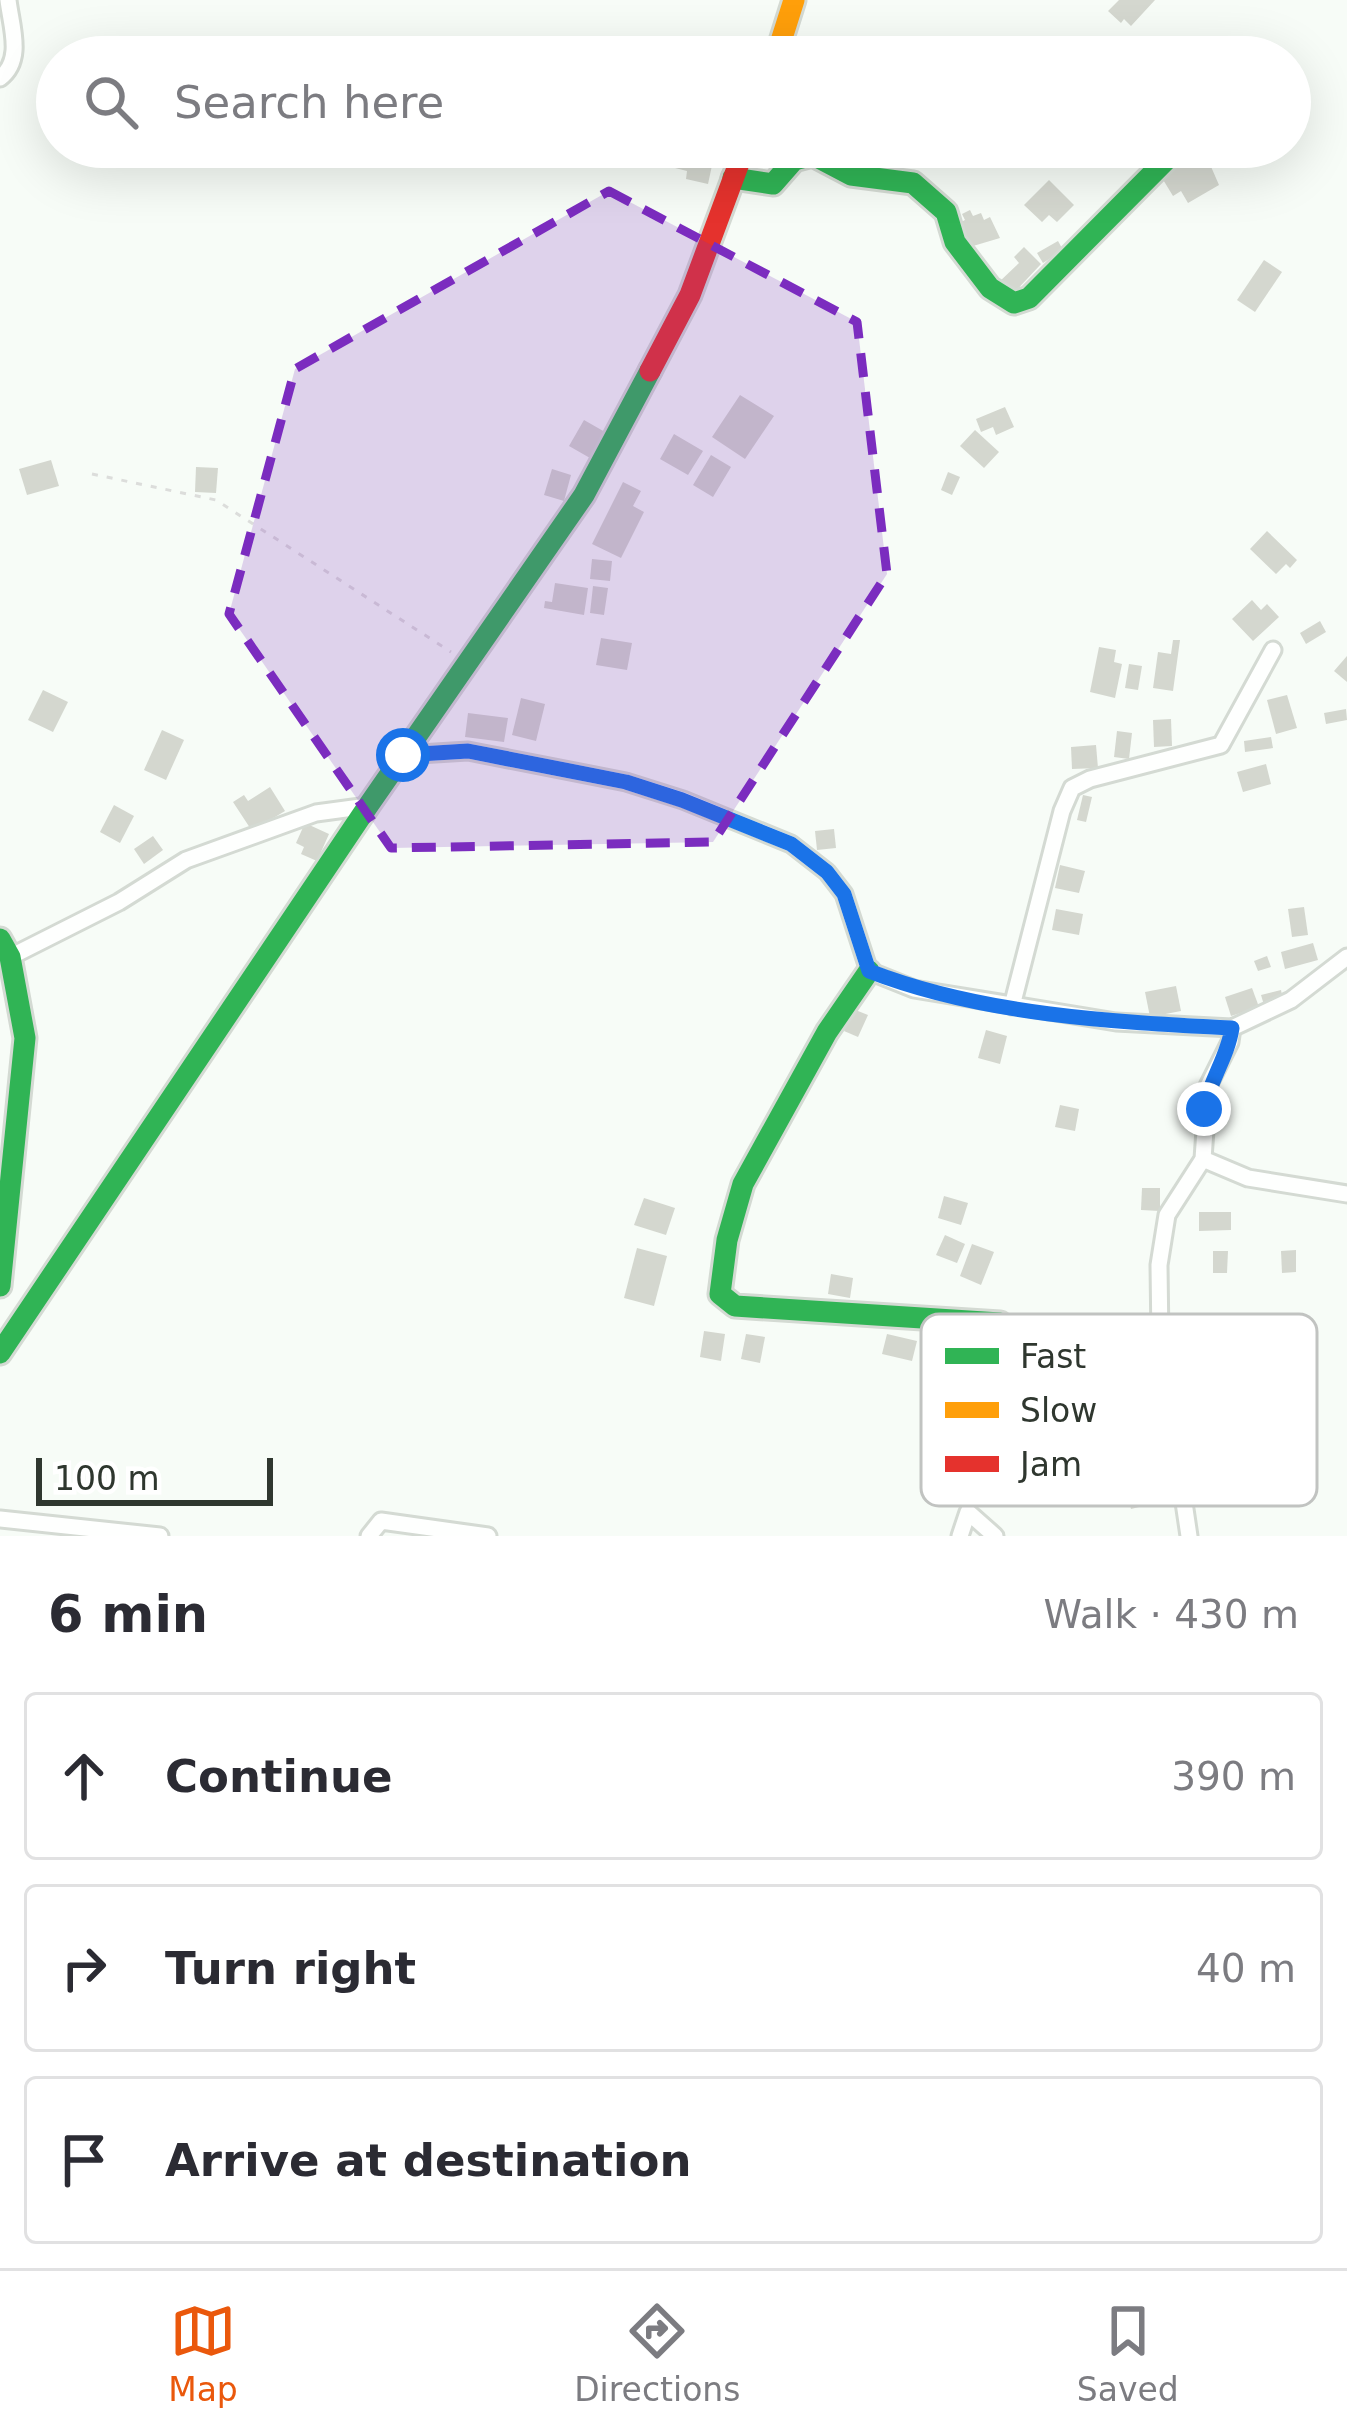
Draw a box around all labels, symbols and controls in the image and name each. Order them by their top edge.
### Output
search box [36,36,1311,168]
icon: search [78,69,144,135]
text: Search here [174,76,444,129]
route start [376,728,430,782]
route end [1177,1082,1231,1136]
legend [921,1314,1317,1506]
text: Fast [1020,1337,1086,1376]
text: Slow [1020,1391,1097,1430]
text: Jam [1018,1445,1082,1484]
scale bar [36,1452,273,1505]
text: 100 m [54,1459,160,1498]
text: 6 min [48,1585,208,1644]
text: Walk · 430 m [1044,1592,1299,1637]
icon: ahead [51,1743,117,1809]
text: Continue [165,1750,393,1803]
text: 390 m [1171,1754,1296,1799]
icon: right [51,1935,117,2001]
text: Turn right [165,1942,416,1995]
text: 40 m [1196,1946,1296,1991]
icon: arrive [51,2127,117,2193]
text: Arrive at destination [165,2134,691,2187]
tab: Map [168,2298,238,2409]
tab: Directions [574,2298,740,2409]
tab: Saved [1077,2298,1179,2409]

